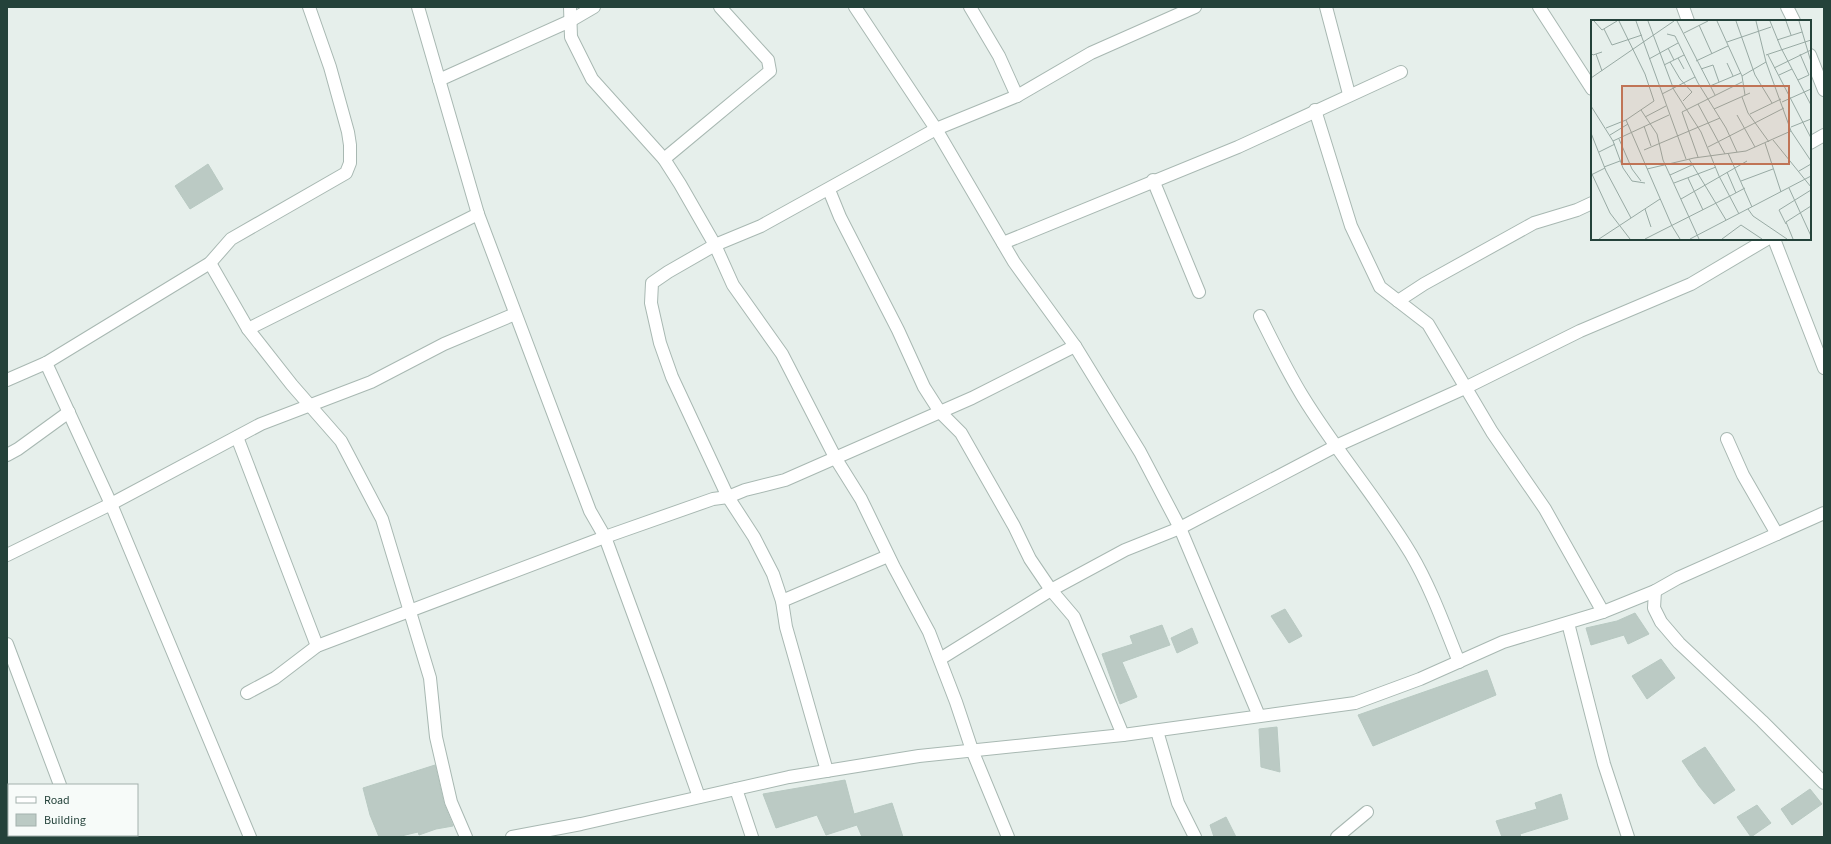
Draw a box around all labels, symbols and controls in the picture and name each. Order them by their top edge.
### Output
inset map [1591,20,1811,240]
legend [8,784,138,836]
text: Road [44,792,70,809]
text: Building [44,812,86,829]

